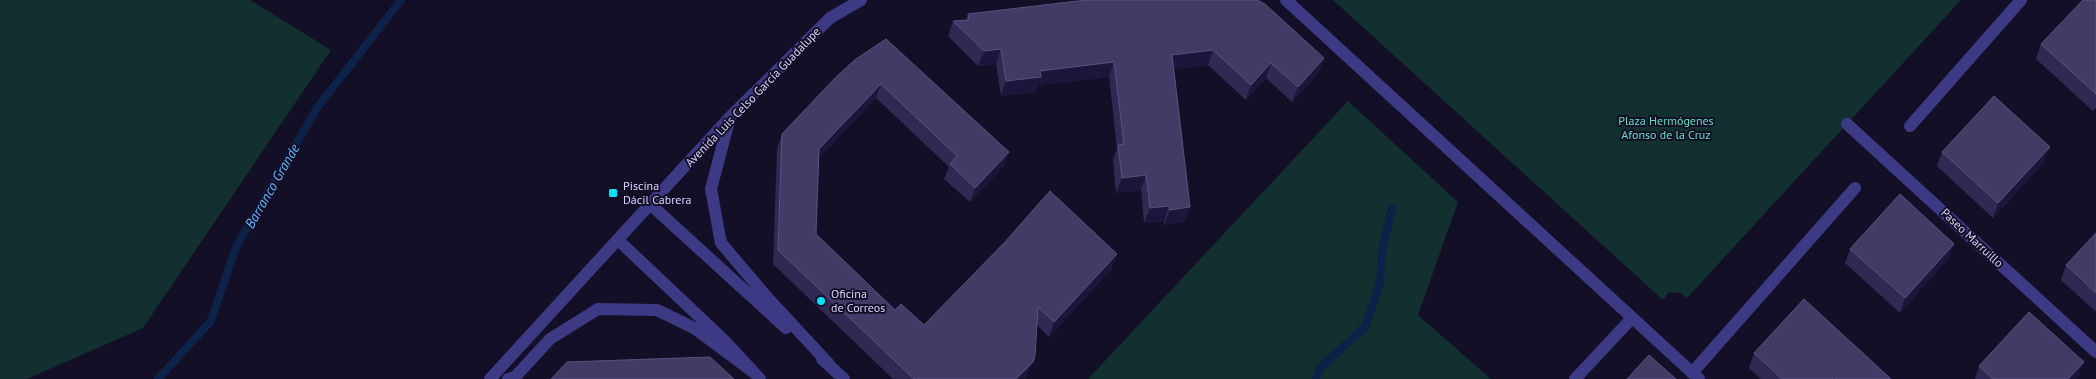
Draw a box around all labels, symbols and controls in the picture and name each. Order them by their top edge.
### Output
street label: Avenida Luis Celso García Guadalupe [682,24,823,170]
park label: Plaza Hermógenes Afonso de la Cruz [1618,113,1714,142]
water label: Barranco Grande [241,140,304,231]
place label: Piscina Dácil Cabrera [623,178,691,207]
marker: Piscina Dácil Cabrera [607,187,619,199]
street label: Paseo Marruillo [1938,205,2007,270]
place label: Oficina de Correos [831,286,885,315]
marker: Oficina de Correos [815,295,827,307]

